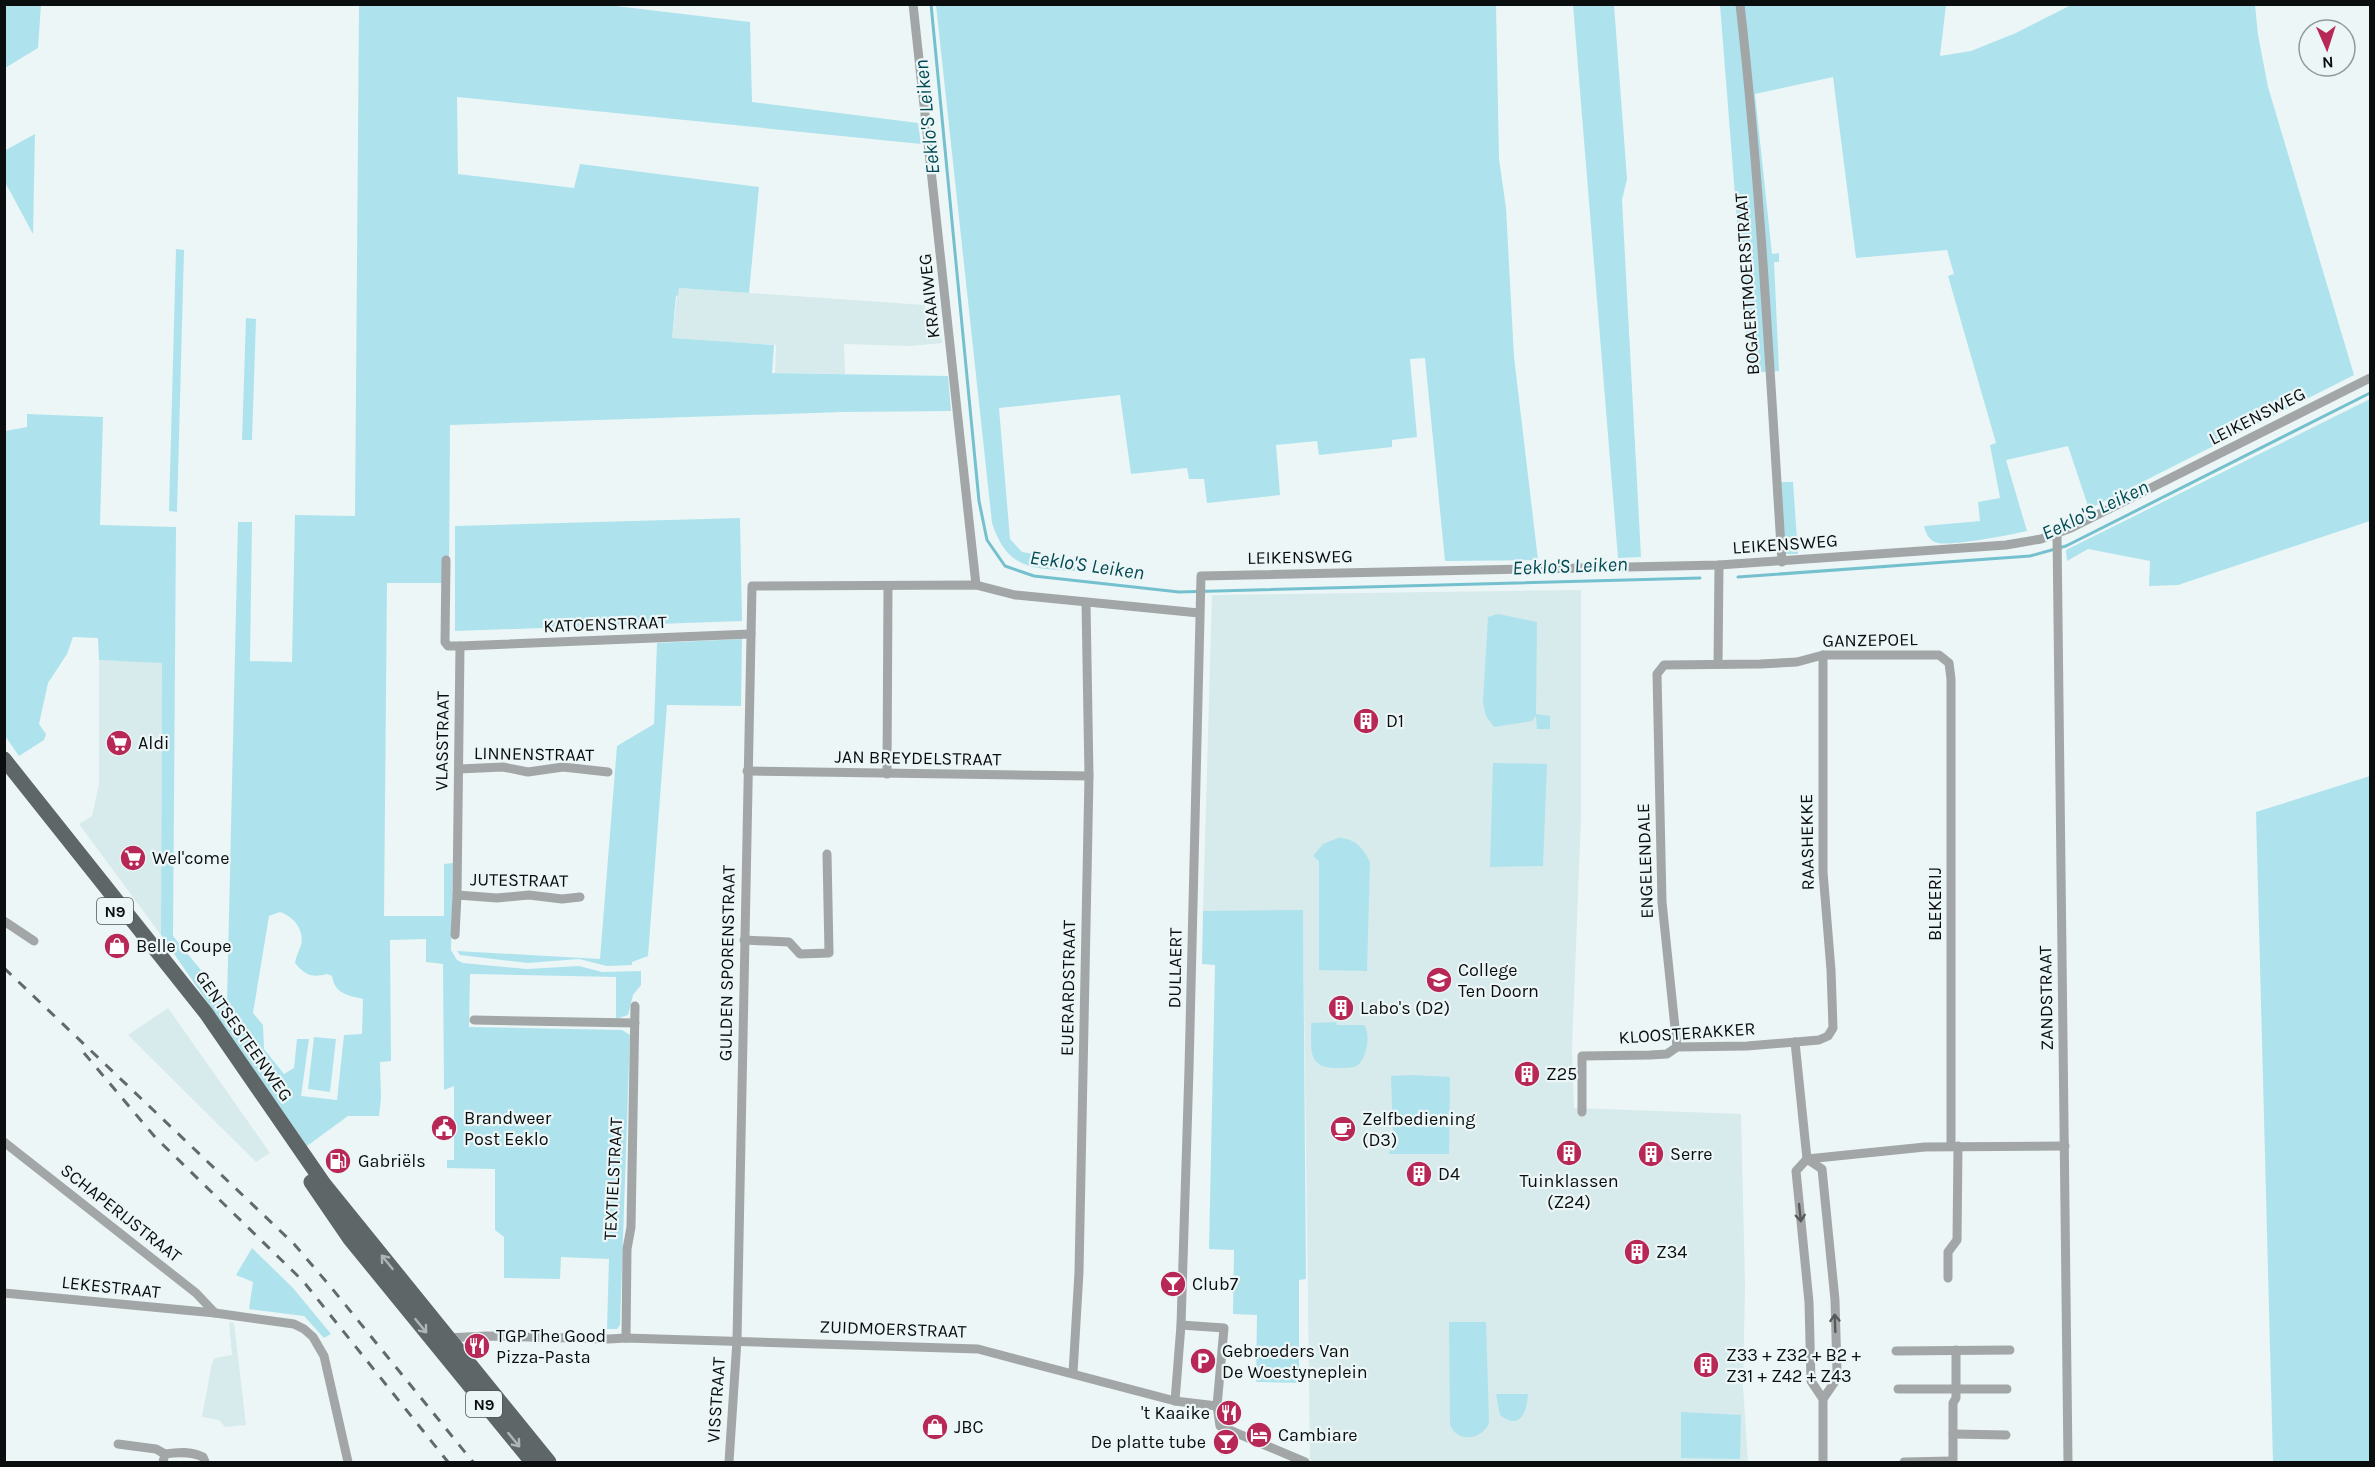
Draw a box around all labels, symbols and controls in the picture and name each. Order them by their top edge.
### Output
north arrow [2297,18,2357,78]
text: N [2322,53,2334,72]
water label: Eeklo'S Leiken [910,58,944,176]
street label: BOGAERTMOERSTRAAT [1730,192,1764,376]
street label: KRAAIWEG [914,252,944,340]
street label: LEIKENSWEG [2205,382,2309,450]
water label: Eeklo'S Leiken [2038,475,2152,545]
street label: LEIKENSWEG [1732,529,1838,559]
street label: LEIKENSWEG [1247,545,1353,569]
water label: Eeklo'S Leiken [1028,546,1146,584]
water label: Eeklo'S Leiken [1512,552,1628,580]
street label: KATOENSTRAAT [543,611,667,637]
street label: GANZEPOEL [1822,628,1918,652]
street label: VLASSTRAAT [430,691,454,791]
building icon: D1 [1351,706,1381,736]
place label: D1 [1386,710,1404,732]
supermarket icon: Aldi [104,728,134,758]
place label: Aldi [138,732,169,754]
street label: LINNENSTRAAT [474,742,594,766]
street label: JAN BREYDELSTRAAT [834,746,1002,770]
street label: RAASHEKKE [1795,793,1819,891]
street label: ENGELENDALE [1632,803,1658,919]
supermarket icon: Wel'come [118,843,148,873]
place label: Wel'come [152,847,229,869]
street label: GULDEN SPORENSTRAAT [714,865,740,1061]
street label: BLEKERIJ [1924,867,1946,941]
street label: JUTESTRAAT [470,868,568,892]
road number: N9 [97,898,133,924]
street label: EUERARDSTRAAT [1056,920,1080,1056]
street label: DULLAERT [1163,927,1187,1009]
shop icon: Belle Coupe [102,931,132,961]
place label: Belle Coupe [136,935,232,957]
street label: ZANDSTRAAT [2034,945,2058,1051]
place label: College Ten Doorn [1458,959,1539,1002]
school or university icon: College Ten Doorn [1424,965,1454,995]
street label: GENTSESTEENWEG [191,967,297,1105]
building icon: Labo's (D2) [1326,993,1356,1023]
place label: Labo's (D2) [1360,997,1450,1019]
street label: KLOOSTERAKKER [1618,1017,1756,1049]
building icon: Z25 [1512,1059,1542,1089]
place label: Z25 [1546,1063,1577,1085]
place label: Brandweer Post Eeklo [464,1107,552,1150]
place label: Zelfbediening (D3) [1362,1108,1476,1151]
public building icon: Brandweer Post Eeklo [429,1113,459,1143]
cafe icon: Zelfbediening (D3) [1328,1114,1358,1144]
street label: TEXTIELSTRAAT [599,1117,627,1241]
building icon: Tuinklassen (Z24) [1554,1138,1584,1168]
building icon: Serre [1636,1139,1666,1169]
place label: Serre [1670,1143,1712,1165]
fuel station icon: Gabriëls [323,1146,353,1176]
place label: Gabriëls [358,1150,426,1172]
street label: SCHAPERIJSTRAAT [56,1159,186,1267]
building icon: D4 [1404,1159,1434,1189]
place label: D4 [1438,1163,1460,1185]
place label: Tuinklassen (Z24) [1519,1170,1619,1213]
one-way arrow [1795,1202,1806,1222]
building icon: Z34 [1622,1237,1652,1267]
place label: Z34 [1656,1241,1687,1263]
one-way arrow [381,1254,394,1270]
bar icon: Club7 [1158,1269,1188,1299]
street label: LEKESTRAAT [60,1271,162,1303]
place label: Club7 [1192,1273,1239,1295]
one-way arrow [1830,1314,1841,1334]
street label: ZUIDMOERSTRAAT [819,1315,967,1343]
one-way arrow [414,1318,427,1334]
place label: TGP The Good Pizza-Pasta [496,1325,606,1368]
restaurant icon: TGP The Good Pizza-Pasta [462,1331,492,1361]
place label: Gebroeders Van De Woestyneplein [1222,1340,1368,1383]
place label: Z33 + Z32 + B2 + Z31 + Z42 + Z43 [1726,1344,1862,1387]
parking icon: Gebroeders Van De Woestyneplein [1188,1346,1218,1376]
building icon: Z33 + Z32 + B2 + Z31 + Z42 + Z43 [1691,1350,1721,1380]
street label: VISSTRAAT [702,1356,730,1444]
road number: N9 [466,1391,502,1417]
restaurant icon: 't Kaaike [1214,1398,1244,1428]
place label: 't Kaaike [1141,1402,1210,1424]
shop icon: JBC [920,1412,950,1442]
place label: JBC [954,1416,983,1438]
hotel icon: Cambiare [1244,1420,1274,1450]
place label: Cambiare [1278,1424,1357,1446]
bar icon: De platte tube [1211,1427,1241,1457]
place label: De platte tube [1091,1431,1206,1453]
one-way arrow [507,1432,520,1448]

